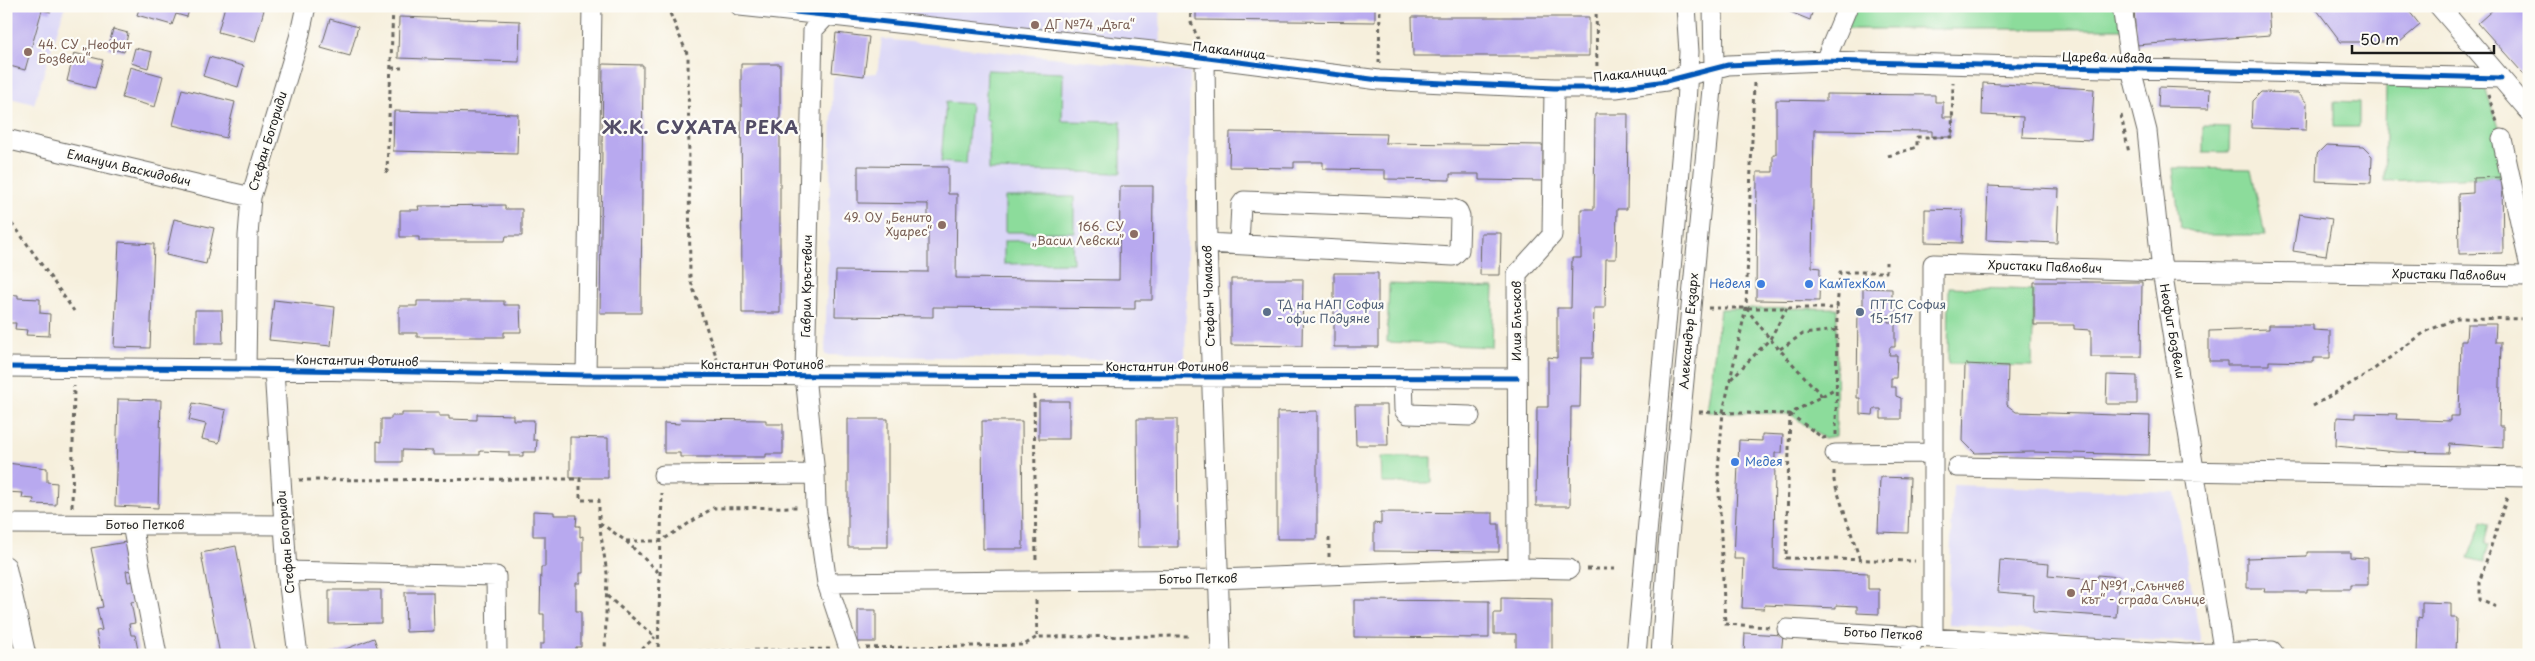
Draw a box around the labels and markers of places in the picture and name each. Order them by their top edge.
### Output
place label: ДГ №74 „Дъга“ [1044,15,1135,33]
marker: ДГ №74 „Дъга“ [1029,19,1041,31]
place label: 44. СУ „Неофит Бозвели“ [38,35,133,67]
marker: 44. СУ „Неофит Бозвели“ [22,46,34,58]
place label: 49. ОУ „Бенито Хуарес“ [844,208,932,240]
place label: 166. СУ „Васил Левски” [1032,217,1124,249]
marker: 49. ОУ „Бенито Хуарес“ [936,219,948,231]
marker: 166. СУ „Васил Левски” [1128,228,1140,240]
place label: Неделя [1709,274,1751,292]
place label: КамТехКом [1819,274,1886,292]
marker: Неделя [1755,278,1767,290]
marker: КамТехКом [1803,278,1815,290]
place label: ТД на НАП София - офис Подуяне [1277,295,1384,327]
place label: ПТТС София 15-1517 [1870,295,1946,327]
marker: ТД на НАП София - офис Подуяне [1261,306,1273,318]
marker: ПТТС София 15-1517 [1854,306,1866,318]
place label: Медея [1745,452,1783,470]
marker: Медея [1729,456,1741,468]
place label: ДГ №91 „Слънчев кът“ - сграда Слънце [2080,576,2205,608]
marker: ДГ №91 „Слънчев кът“ - сграда Слънце [2065,587,2077,599]

